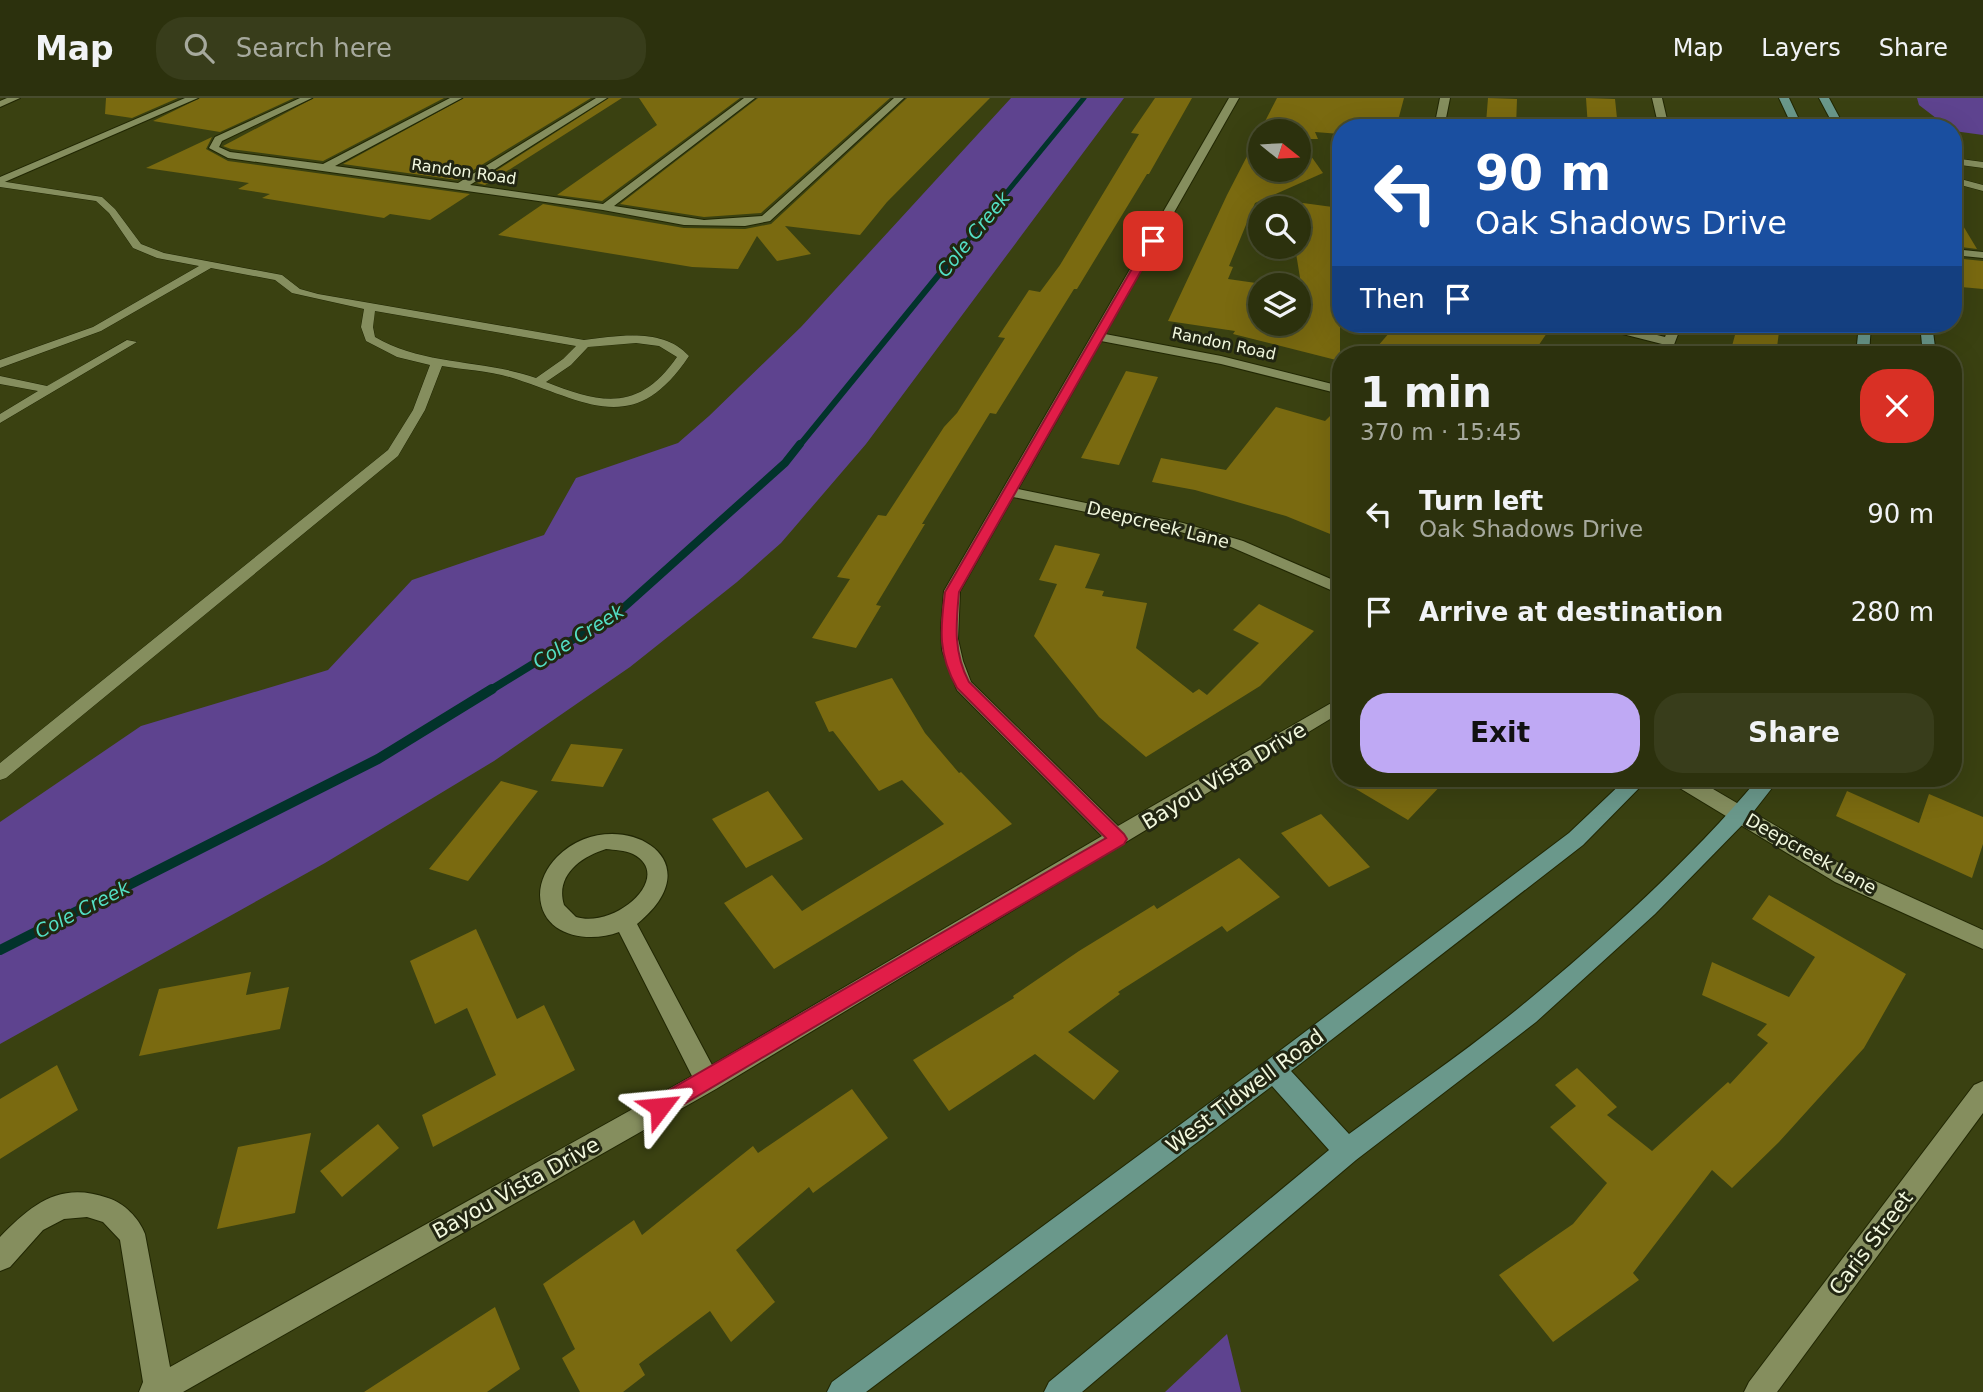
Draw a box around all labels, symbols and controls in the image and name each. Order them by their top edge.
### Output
search box [156,17,646,80]
text: Map [35,29,114,68]
icon: search [180,29,218,67]
text: Search here [236,33,392,63]
text: Map [1673,34,1723,62]
text: Layers [1761,34,1841,62]
text: Share [1879,34,1948,62]
north arrow [1248,119,1311,182]
map controls [1248,119,1311,336]
text: 90 m [1475,145,1611,202]
icon: left [1360,147,1451,238]
street label: Randon Road [410,155,518,188]
water label: Cole Creek [932,186,1015,281]
button: search [1248,196,1311,259]
text: Oak Shadows Drive [1475,204,1787,242]
pin [1123,211,1183,271]
icon: arrive [1134,222,1172,260]
button: layers [1248,273,1311,336]
icon: arrive [1439,280,1477,318]
text: Then [1360,284,1425,314]
street label: Randon Road [1170,323,1278,364]
text: 1 min [1360,368,1492,417]
button: close [1860,369,1934,443]
text: 370 m · 15:45 [1360,419,1522,445]
text: Turn left [1419,486,1543,516]
icon: left [1360,495,1398,533]
street label: Deepcreek Lane [1085,497,1232,552]
text: 90 m [1867,499,1934,529]
text: Oak Shadows Drive [1419,516,1643,542]
icon: arrive [1360,593,1398,631]
text: Arrive at destination [1419,597,1723,627]
text: 280 m [1851,597,1934,627]
water label: Cole Creek [528,599,629,673]
button: Exit [1360,693,1640,773]
button: Share [1654,693,1934,773]
street label: Bayou Vista Drive [1138,718,1310,834]
street label: Deepcreek Lane [1742,809,1880,898]
water label: Cole Creek [31,875,134,942]
street label: West Tidwell Road [1162,1024,1328,1158]
position arrow [623,1070,697,1144]
street label: Bayou Vista Drive [428,1132,604,1244]
street label: Caris Street [1824,1186,1918,1300]

